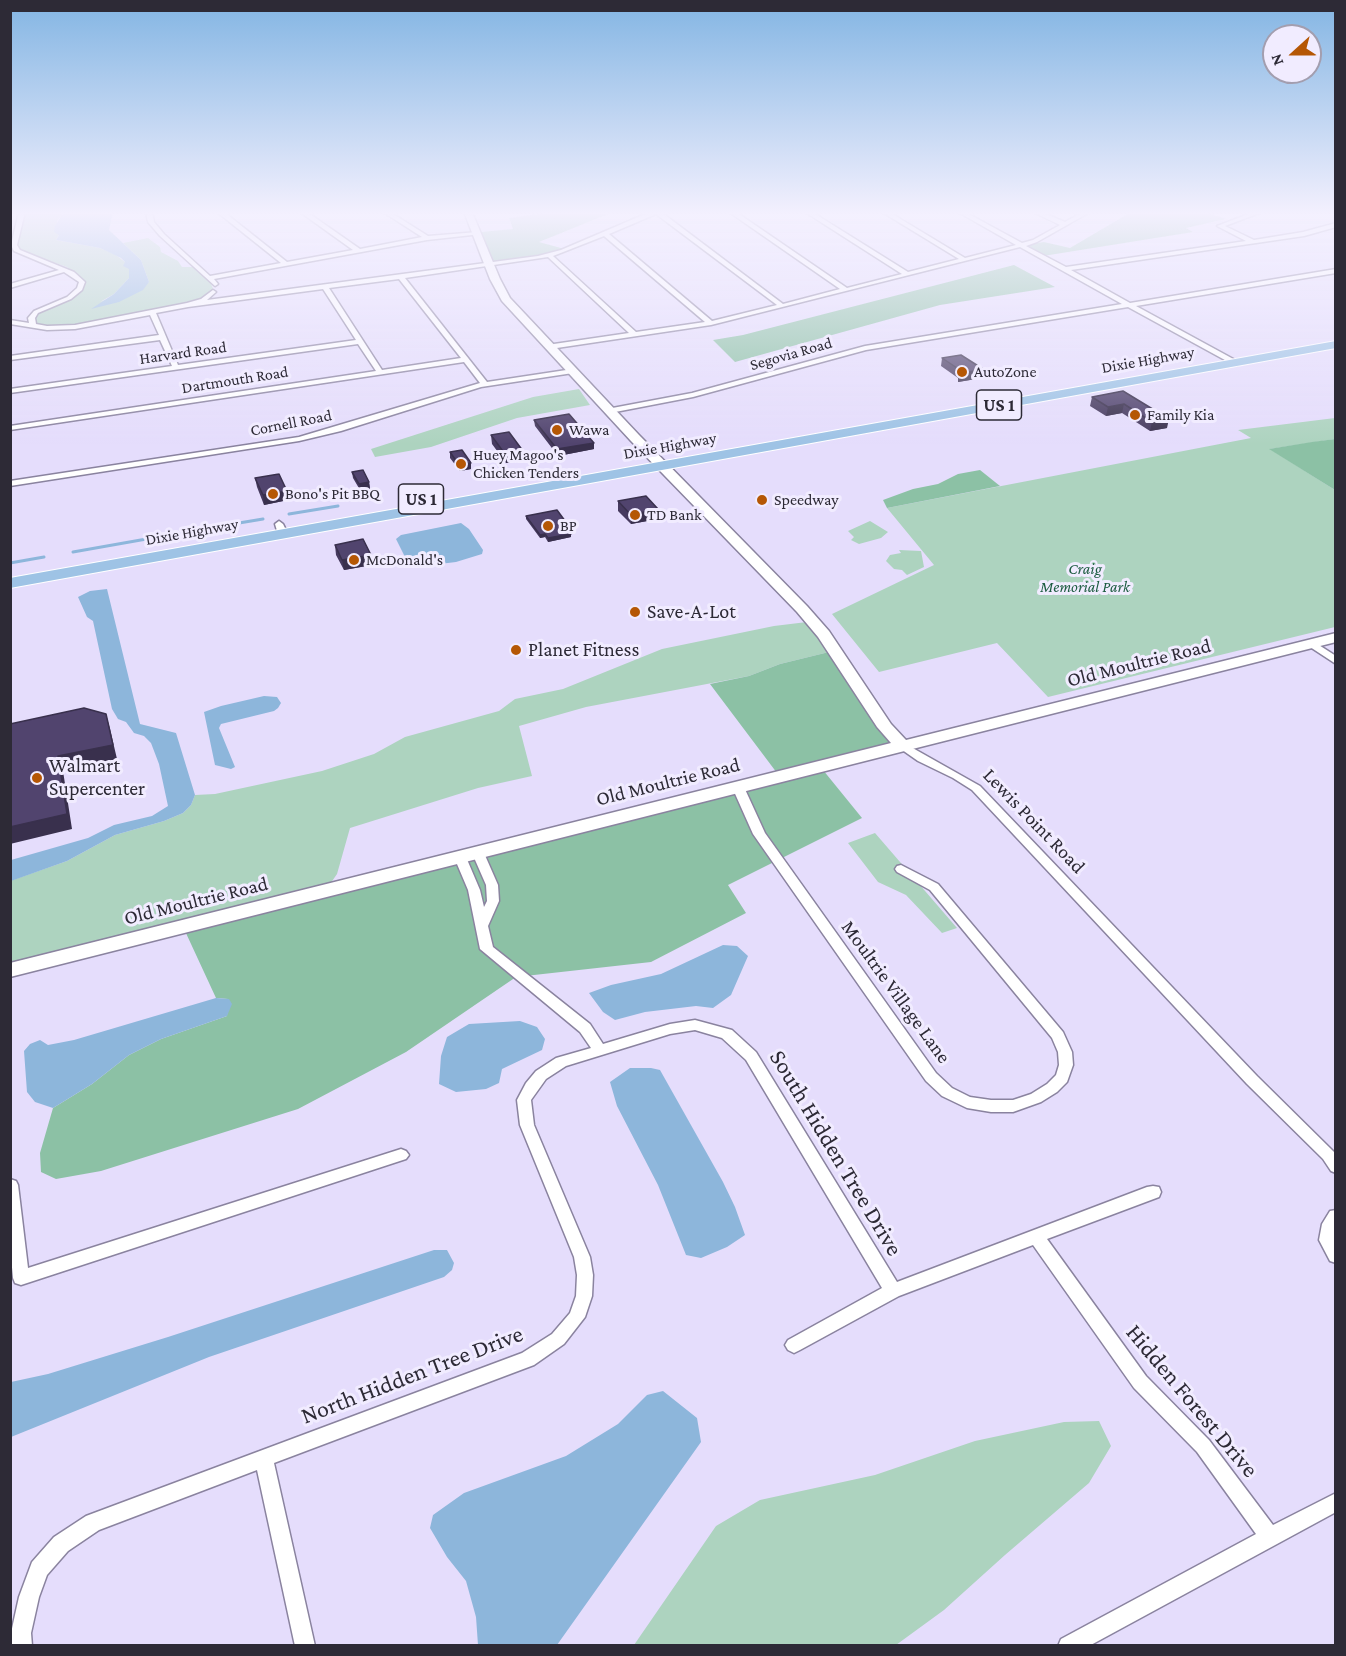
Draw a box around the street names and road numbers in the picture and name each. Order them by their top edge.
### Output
street label: Segovia Road [748,333,834,375]
street label: Harvard Road [138,337,228,369]
street label: Dixie Highway [1100,342,1196,378]
street label: Dartmouth Road [180,362,290,398]
road number: US 1 [976,390,1022,420]
street label: Cornell Road [249,406,333,440]
street label: Dixie Highway [622,428,718,464]
road number: US 1 [398,484,444,514]
street label: Dixie Highway [144,514,240,550]
street label: Old Moultrie Road [1065,634,1213,692]
street label: Old Moultrie Road [594,753,742,811]
street label: Lewis Point Road [978,763,1090,879]
street label: Old Moultrie Road [122,872,270,930]
street label: Moultrie Village Lane [836,916,956,1068]
street label: South Hidden Tree Drive [763,1045,909,1261]
street label: North Hidden Tree Drive [297,1319,527,1431]
street label: Hidden Forest Drive [1120,1319,1264,1483]

